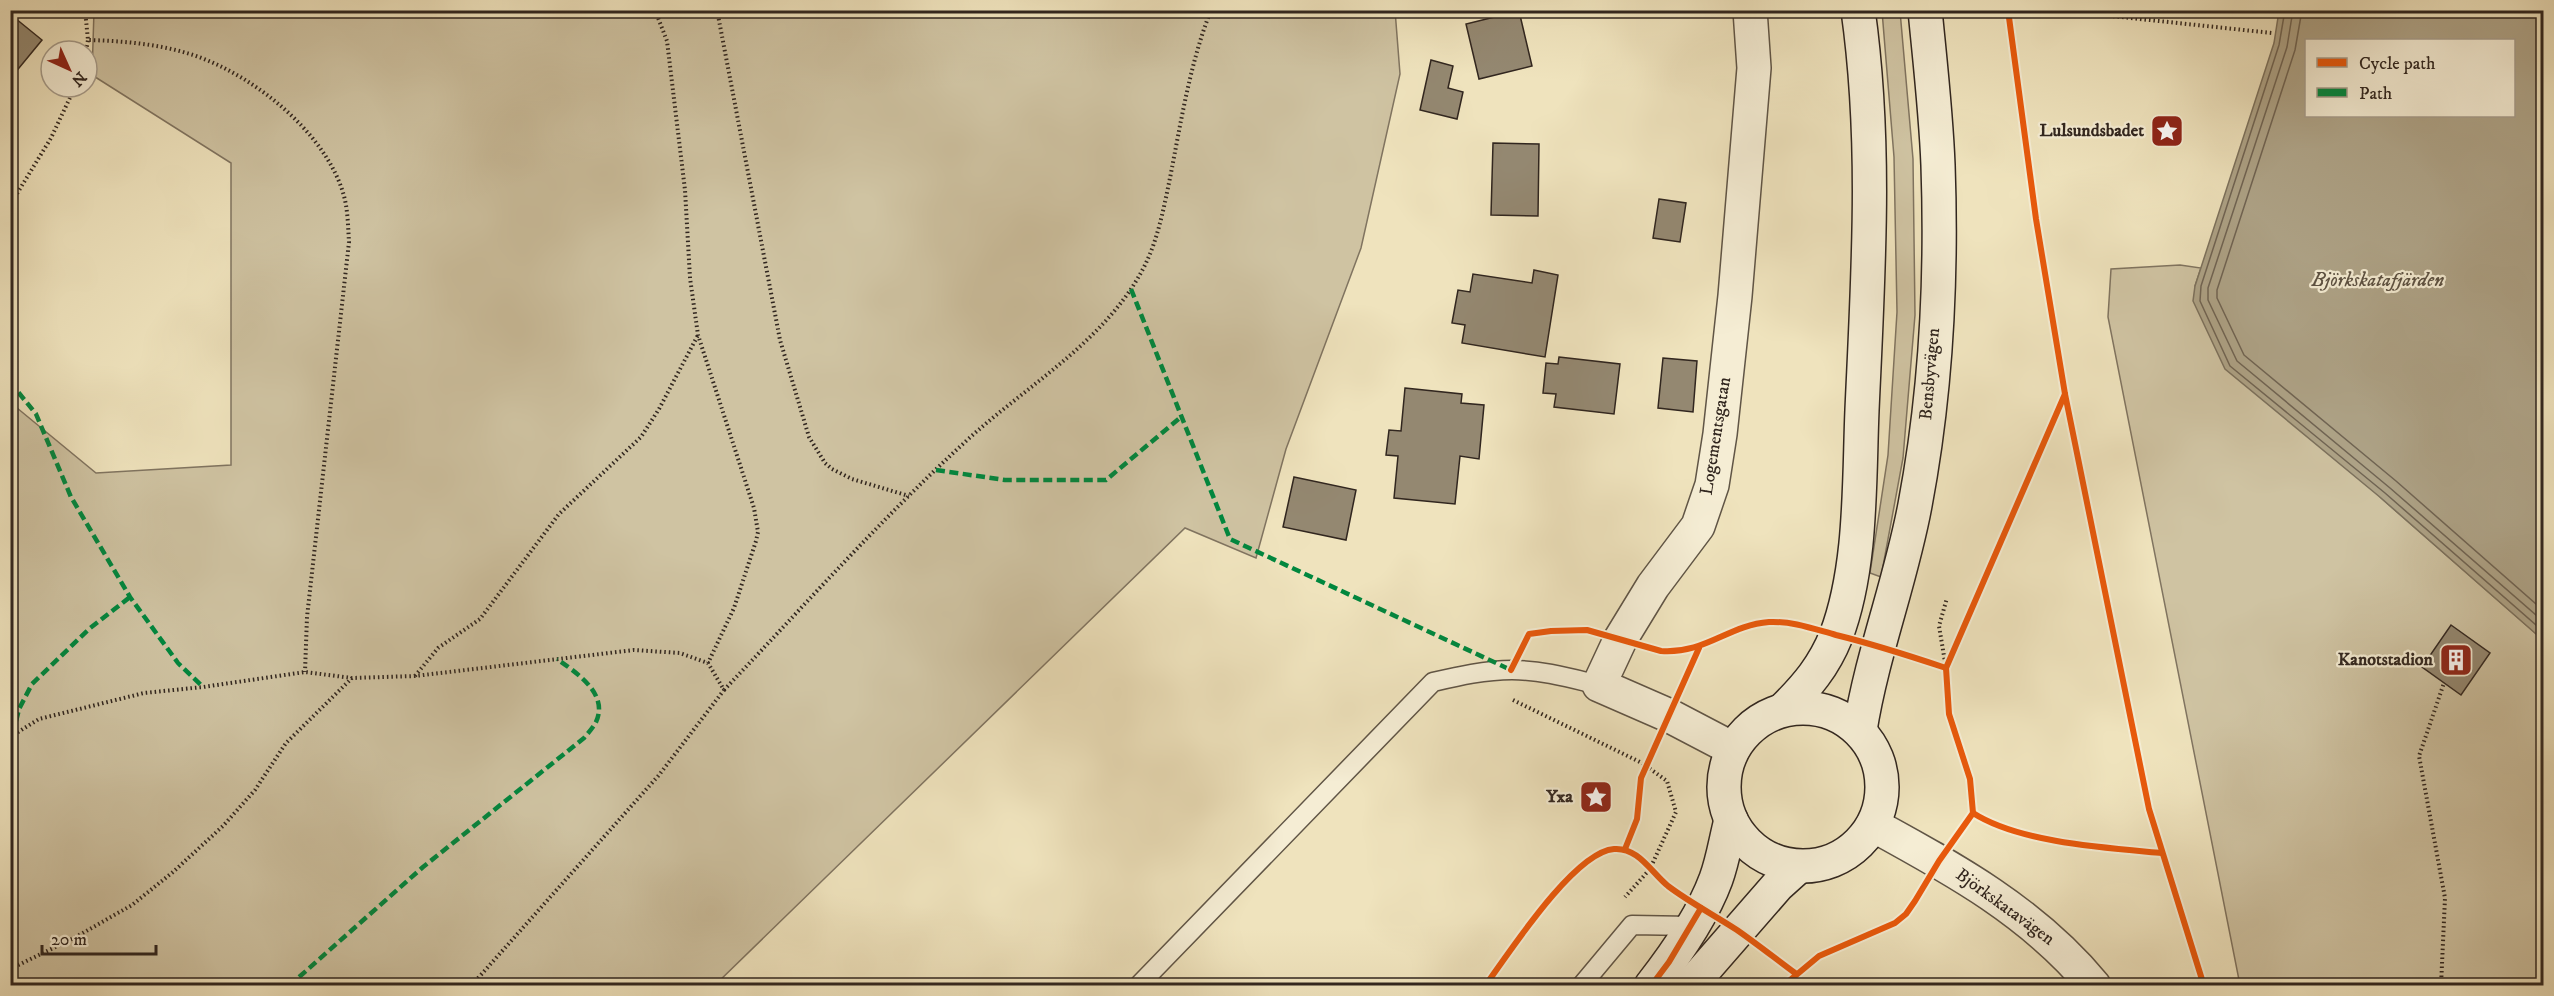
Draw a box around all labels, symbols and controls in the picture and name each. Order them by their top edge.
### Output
north arrow [39,39,99,99]
legend [2305,39,2515,117]
text: Cycle path [2359,53,2436,75]
text: N [67,67,91,91]
text: Path [2359,83,2393,105]
place icon: Lulsundsbadet [2149,113,2185,149]
place label: Lulsundsbadet [2040,120,2144,142]
water label: Björkskatafjärden [2311,268,2444,293]
street label: Bensbyvägen [1915,326,1945,421]
street label: Logementsgatan [1696,375,1736,497]
building icon: Kanotstadion [2438,642,2474,678]
place label: Kanotstadion [2338,649,2434,671]
place icon: Yxa [1578,779,1614,815]
place label: Yxa [1545,786,1573,808]
street label: Björkskatavägen [1951,864,2059,951]
scale bar [42,918,156,956]
text: 20 m [51,929,87,951]

